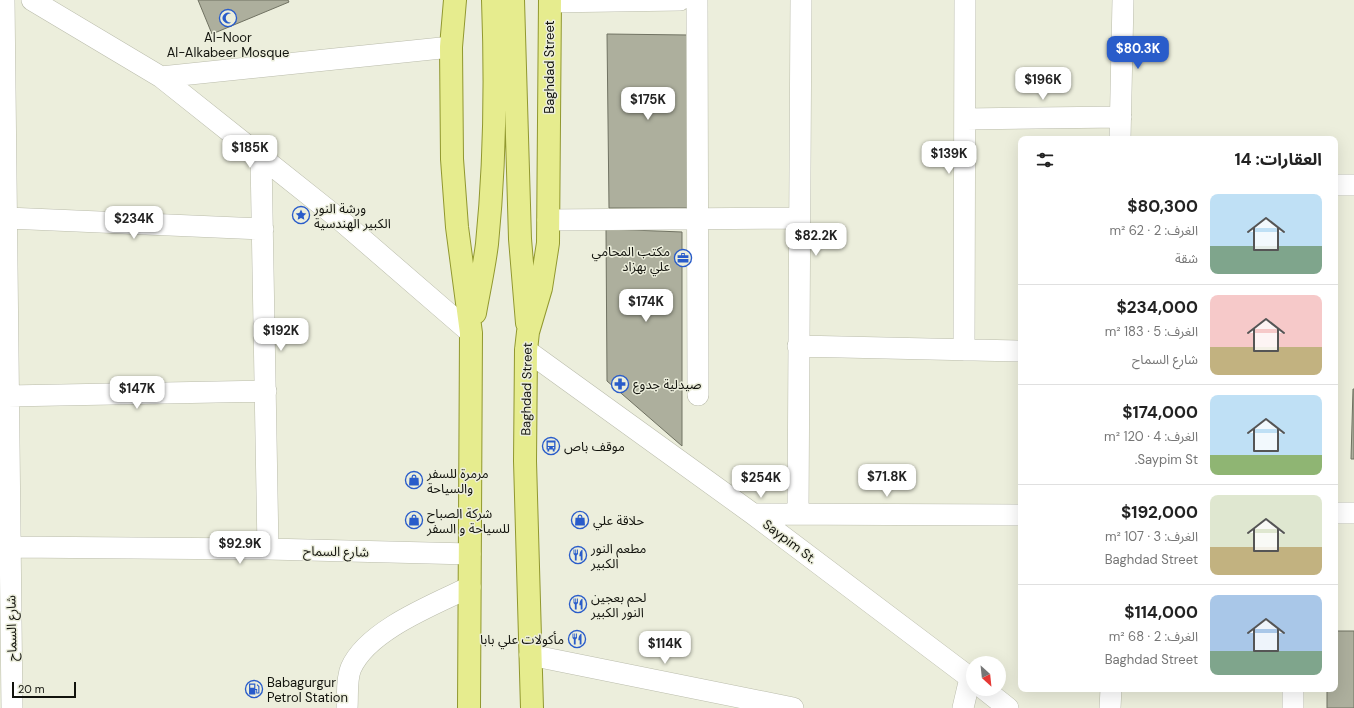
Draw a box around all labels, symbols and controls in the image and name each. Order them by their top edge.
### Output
mosque icon: Al-Noor Al-Alkabeer Mosque [218,8,238,28]
street label: Baghdad Street [541,20,558,114]
place label: Al-Noor Al-Alkabeer Mosque [167,29,289,61]
pin: $80.3K [1105,36,1171,70]
text: $80.3K [1116,40,1160,57]
pin: $196K [1015,67,1071,101]
text: $196K [1024,71,1062,88]
pin: $175K [620,87,676,121]
text: $175K [630,91,666,108]
pin: $185K [222,135,278,169]
text: $185K [231,139,269,156]
pin: $139K [921,141,977,175]
text: $139K [931,145,967,162]
text: العقارات: 14 [1234,148,1322,170]
icon: filters [1034,149,1056,171]
text: $80,300 [1127,195,1198,217]
place label: ورشة النور الكبير الهندسية [313,200,391,232]
place icon: ورشة النور الكبير الهندسية [291,205,311,225]
pin: $234K [106,206,162,240]
text: $234K [114,210,154,227]
icon: home [1242,210,1290,258]
text: الغرف: 2 · 62 m² [1109,222,1198,239]
pin: $82.2K [783,223,849,257]
text: $82.2K [795,227,837,244]
place label: مكتب المحامي علي بهزاد [592,243,670,277]
office icon: مكتب المحامي علي بهزاد [673,248,693,268]
text: شقة [1175,250,1198,267]
pin: $174K [618,289,674,323]
text: $174K [628,293,664,310]
text: $234,000 [1117,296,1198,318]
icon: home [1242,311,1290,359]
pin: $192K [253,318,309,352]
text: $192K [263,322,299,339]
text: الغرف: 5 · 183 m² [1105,323,1198,340]
street label: Baghdad Street [517,342,536,436]
text: شارع السماح [1132,351,1198,368]
pharmacy icon: صيدلية جدوع [610,374,630,394]
pin: $147K [109,376,165,410]
place label: صيدلية جدوع [633,376,702,395]
text: $147K [119,380,155,397]
text: $174,000 [1122,401,1198,423]
icon: home [1242,411,1290,459]
text: الغرف: 4 · 120 m² [1104,428,1198,445]
bus stop icon: موقف باص [541,436,561,456]
place label: موقف باص [564,438,625,455]
text: Saypim St. [1135,451,1198,468]
pin: $71.8K [854,464,920,498]
place label: مرمرة للسفر والسياحة [426,465,489,497]
pin: $254K [733,465,789,499]
text: $71.8K [867,468,907,485]
text: $254K [741,469,781,486]
shop icon: مرمرة للسفر والسياحة [404,470,424,490]
text: $192,000 [1121,501,1198,523]
place label: شركة الصباح للسياحة و السفر [426,505,510,537]
shop icon: شركة الصباح للسياحة و السفر [404,510,424,530]
shop icon: حلاقة علي [570,510,590,530]
icon: home [1242,511,1290,559]
place label: حلاقة علي [593,512,644,531]
street label: Saypim St. [759,516,820,567]
text: الغرف: 3 · 107 m² [1105,528,1198,545]
pin: $92.9K [207,531,273,565]
text: $92.9K [218,535,262,552]
place label: مطعم النور الكبير [590,540,647,572]
street label: شارع السماح [303,542,369,563]
restaurant icon: مطعم النور الكبير [568,545,588,565]
text: Baghdad Street [1105,551,1198,568]
place label: لحم بعجين النور الكبير [590,589,646,621]
restaurant icon: لحم بعجين النور الكبير [568,594,588,614]
street label: شارع السماح [2,595,23,661]
text: $114,000 [1124,601,1198,623]
icon: home [1242,611,1290,659]
text: الغرف: 2 · 68 m² [1109,628,1198,645]
restaurant icon: مأكولات علي بابا [567,629,587,649]
place label: مأكولات علي بابا [480,631,564,650]
pin: $114K [637,631,693,665]
text: $114K [648,635,682,652]
text: Baghdad Street [1105,651,1198,668]
north arrow [966,656,1006,696]
map controls [966,656,1006,696]
place label: Babagurgur Petrol Station [267,674,348,706]
fuel station icon: Babagurgur Petrol Station [244,679,264,699]
scale bar [12,680,76,699]
text: 20 m [18,682,44,696]

